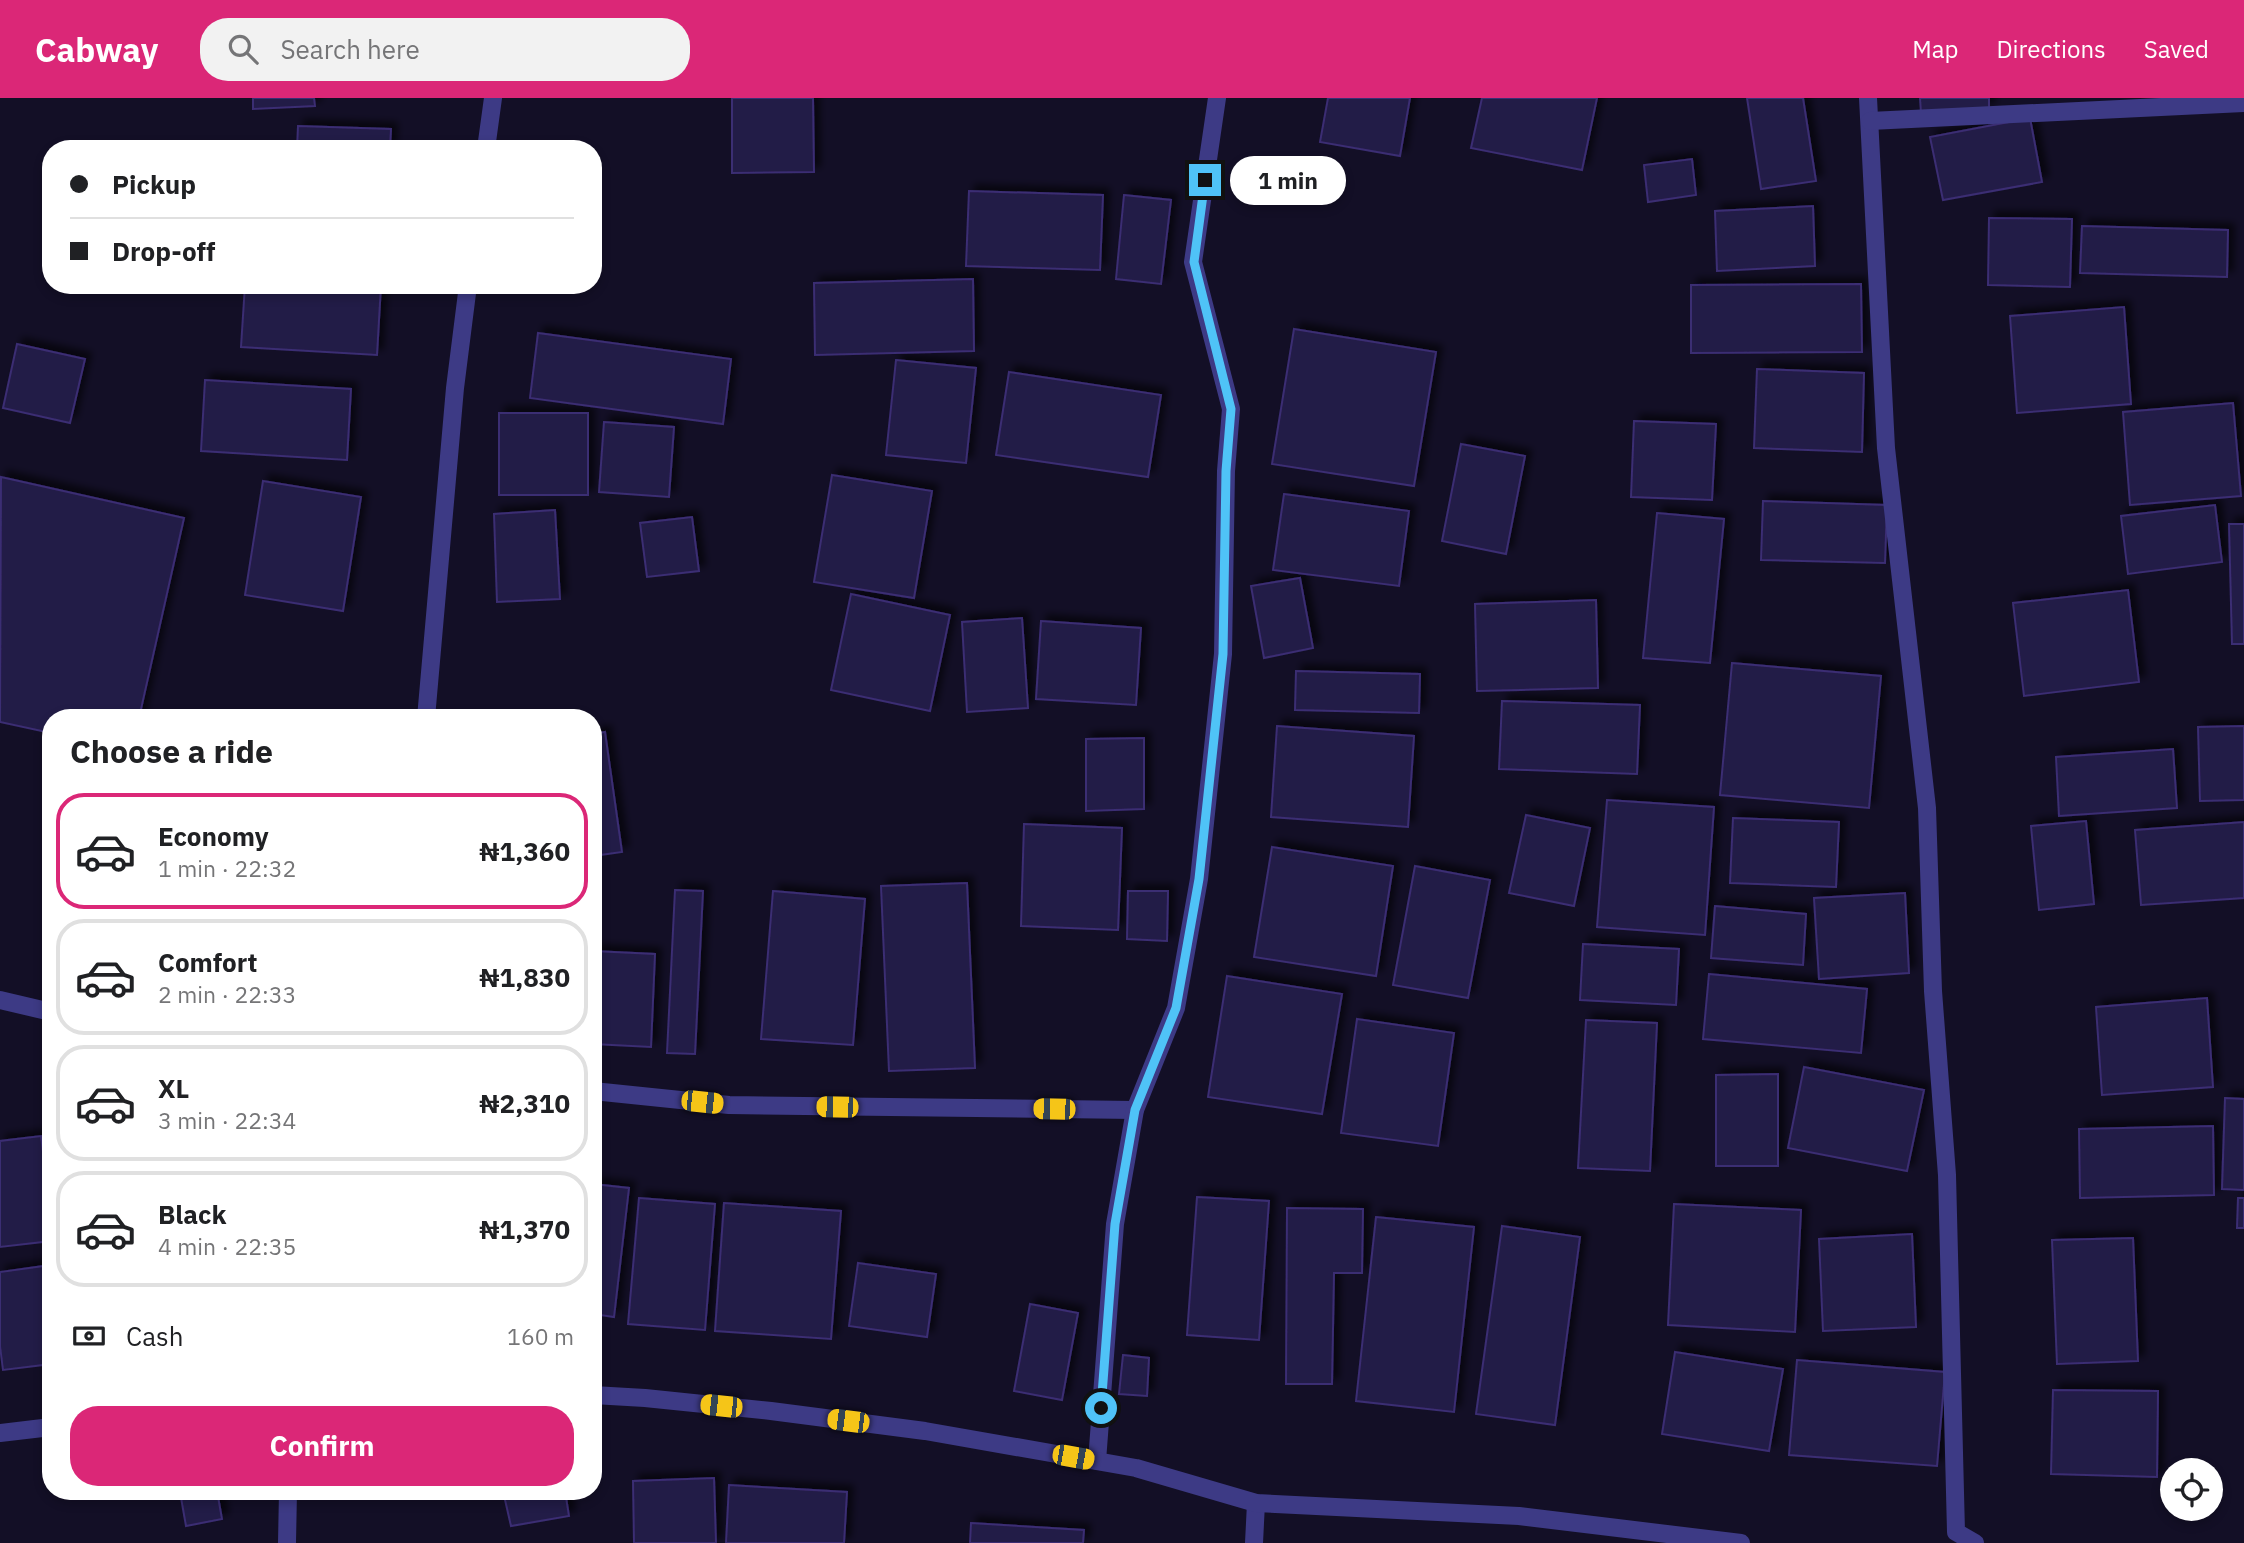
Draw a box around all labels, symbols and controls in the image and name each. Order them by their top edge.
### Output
search box [200,18,690,81]
text: Cabway [35,28,158,71]
icon: search [224,30,262,68]
text: Search here [280,32,420,66]
text: Map [1912,33,1958,65]
text: Directions [1996,33,2106,65]
text: Saved [2144,33,2209,65]
callout: 1 min [1230,155,1345,204]
route end [1189,164,1221,196]
text: 1 min [1258,165,1318,195]
text: Pickup [112,167,196,201]
text: Drop-off [112,234,215,268]
text: Choose a ride [70,730,273,772]
text: Economy [158,819,269,853]
icon: car [74,820,137,883]
text: ₦1,360 [479,834,570,868]
text: 1 min · 22:32 [158,853,296,883]
text: Comfort [158,945,257,979]
icon: car [74,946,137,1009]
text: ₦1,830 [479,960,570,994]
text: 2 min · 22:33 [158,979,296,1009]
text: XL [158,1071,189,1105]
icon: car [74,1072,137,1135]
text: ₦2,310 [479,1086,570,1120]
car [681,1089,724,1115]
car [816,1096,859,1118]
car [1033,1098,1076,1120]
text: 3 min · 22:34 [158,1105,296,1135]
text: Black [158,1197,226,1231]
icon: car [74,1198,137,1261]
text: ₦1,370 [479,1212,570,1246]
text: 4 min · 22:35 [158,1231,296,1261]
icon: cash [70,1317,108,1355]
text: Cash [126,1319,183,1353]
text: 160 m [507,1321,574,1351]
route start [1085,1392,1117,1424]
car [700,1393,743,1419]
button: Confirm [70,1406,574,1486]
car [826,1408,871,1434]
car [1051,1443,1096,1471]
map controls [2160,1458,2223,1521]
button: locate [2160,1458,2223,1521]

